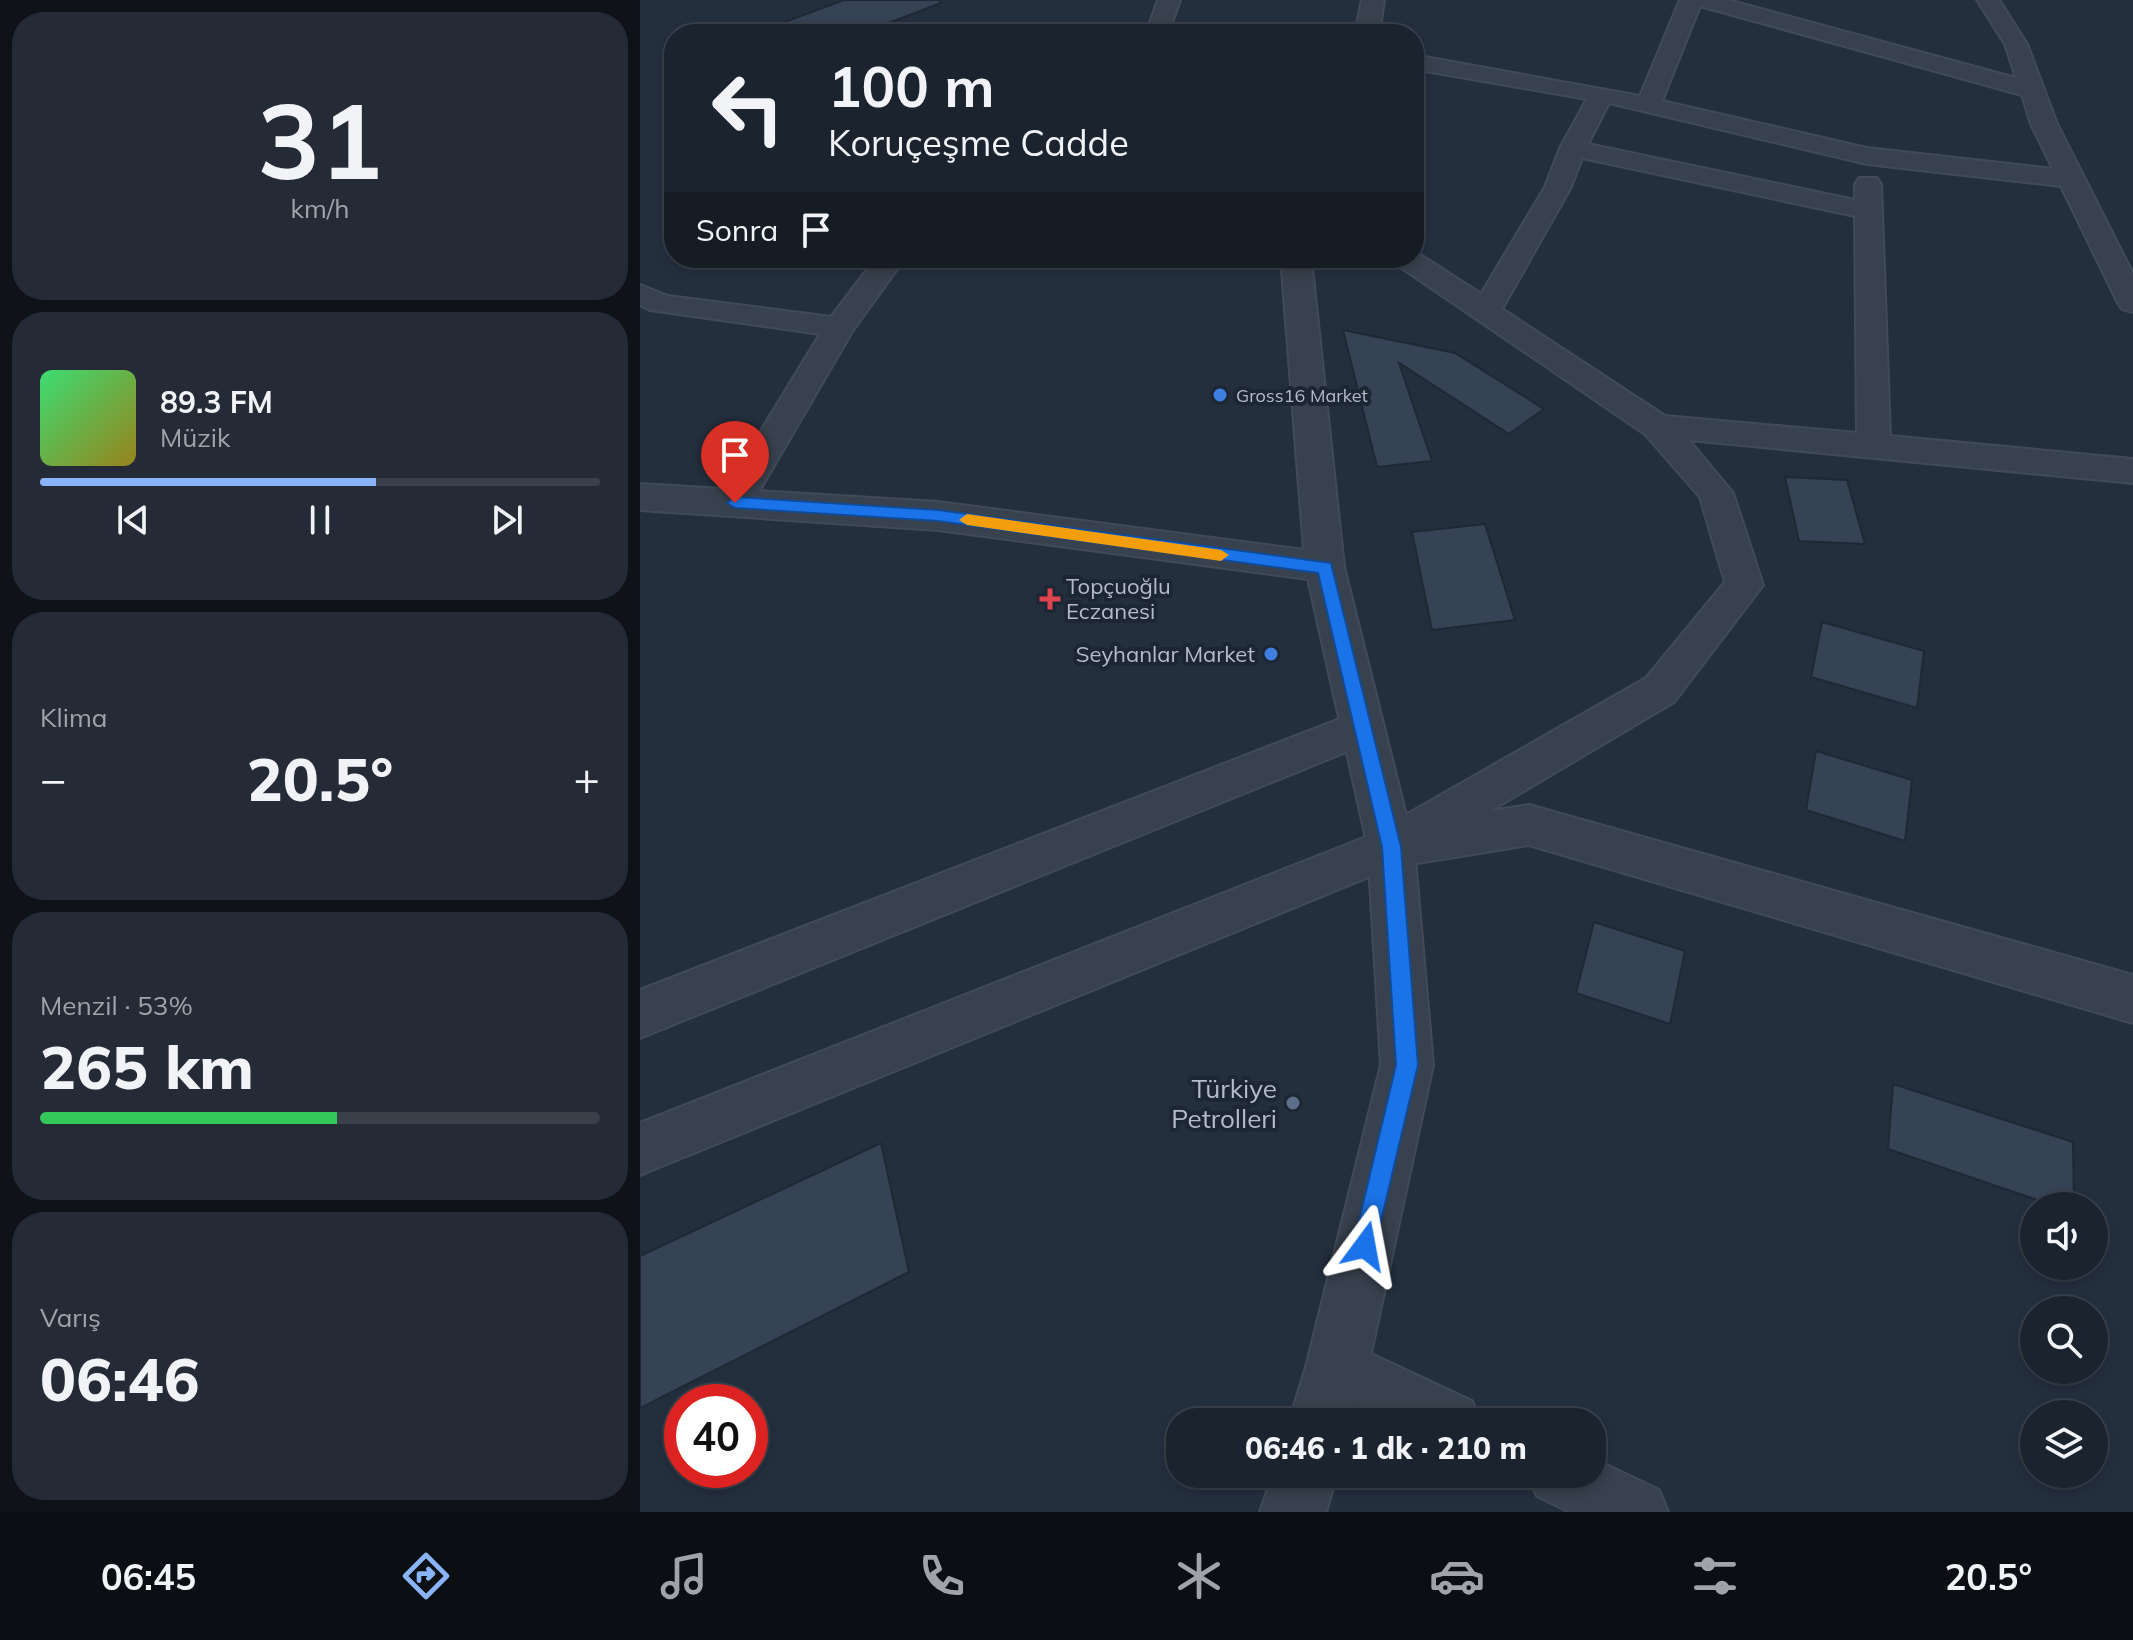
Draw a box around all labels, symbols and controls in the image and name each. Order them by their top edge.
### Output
text: 100 m [828,51,995,121]
icon: left [696,56,800,160]
text: 31 [258,74,382,205]
text: Koruçeşme Cadde [828,120,1129,165]
text: km/h [291,192,349,225]
icon: arrive [794,208,838,252]
text: Sonra [696,211,778,249]
text: 89.3 FM [160,383,273,421]
place label: Gross16 Market [1236,384,1368,407]
marker: Gross16 Market [1211,386,1229,404]
text: Müzik [160,421,231,454]
pin [701,421,769,503]
icon: arrive [713,433,757,477]
icon: previous [111,498,155,542]
icon: pause [298,498,342,542]
icon: next [485,498,529,542]
place label: Topçuoğlu Eczanesi [1066,572,1171,625]
marker: Topçuoğlu Eczanesi [1041,590,1059,608]
place label: Seyhanlar Market [1076,640,1255,668]
marker: Seyhanlar Market [1262,645,1280,663]
text: Klima [40,701,107,734]
text: 20.5° [247,741,393,816]
text: − [40,751,66,806]
text: + [574,751,600,806]
text: Menzil · 53% [40,989,193,1022]
text: 265 km [40,1029,254,1104]
place label: Türkiye Petrolleri [1171,1072,1277,1135]
marker: Türkiye Petrolleri [1284,1094,1302,1112]
map controls [2020,1192,2108,1488]
button: sound [2020,1192,2108,1280]
position arrow [1323,1204,1407,1288]
button: search [2020,1296,2108,1384]
text: Varış [40,1301,101,1334]
text: 06:46 [40,1341,200,1416]
speed limit sign: 40 [664,1384,768,1488]
button: layers [2020,1400,2108,1488]
text: 06:46 · 1 dk · 210 m [1245,1429,1527,1467]
icon: directions [398,1548,454,1604]
icon: music [656,1548,712,1604]
icon: phone [914,1548,970,1604]
icon: climate [1171,1548,1227,1604]
icon: car [1429,1548,1485,1604]
icon: filters [1687,1548,1743,1604]
text: 06:45 [101,1554,196,1599]
text: 20.5° [1945,1554,2032,1599]

